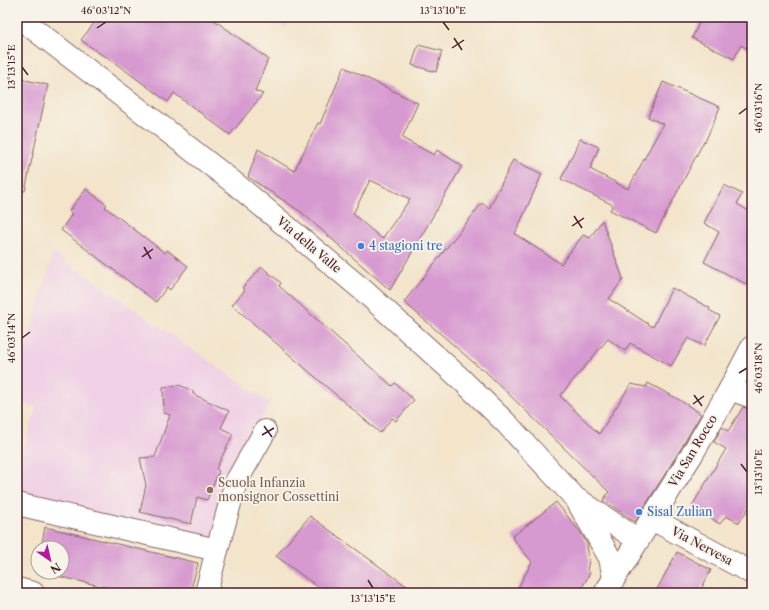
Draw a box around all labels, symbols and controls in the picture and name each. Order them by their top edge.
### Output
text: 46°03'12"N [81,4,131,17]
text: 13°13'10"E [420,4,466,17]
text: 13°13'15"E [5,44,18,90]
text: 46°03'16"N [752,83,765,133]
street label: Via della Valle [273,213,345,276]
place label: 4 stagioni tre [369,238,443,253]
marker: 4 stagioni tre [356,241,366,251]
text: 46°03'14"N [5,313,18,363]
text: 46°03'18"N [752,343,765,393]
street label: Via San Rocco [665,412,720,491]
text: 13°13'10"E [752,449,765,495]
place label: Scuola Infanzia monsignor Cossettini [218,475,340,504]
marker: Scuola Infanzia monsignor Cossettini [205,485,215,495]
place label: Sisal Zulian [647,504,713,519]
marker: Sisal Zulian [634,507,644,517]
street label: Via Nervesa [668,523,736,568]
north arrow [30,540,70,580]
text: N [47,560,63,577]
text: 13°13'15"E [350,592,396,605]

